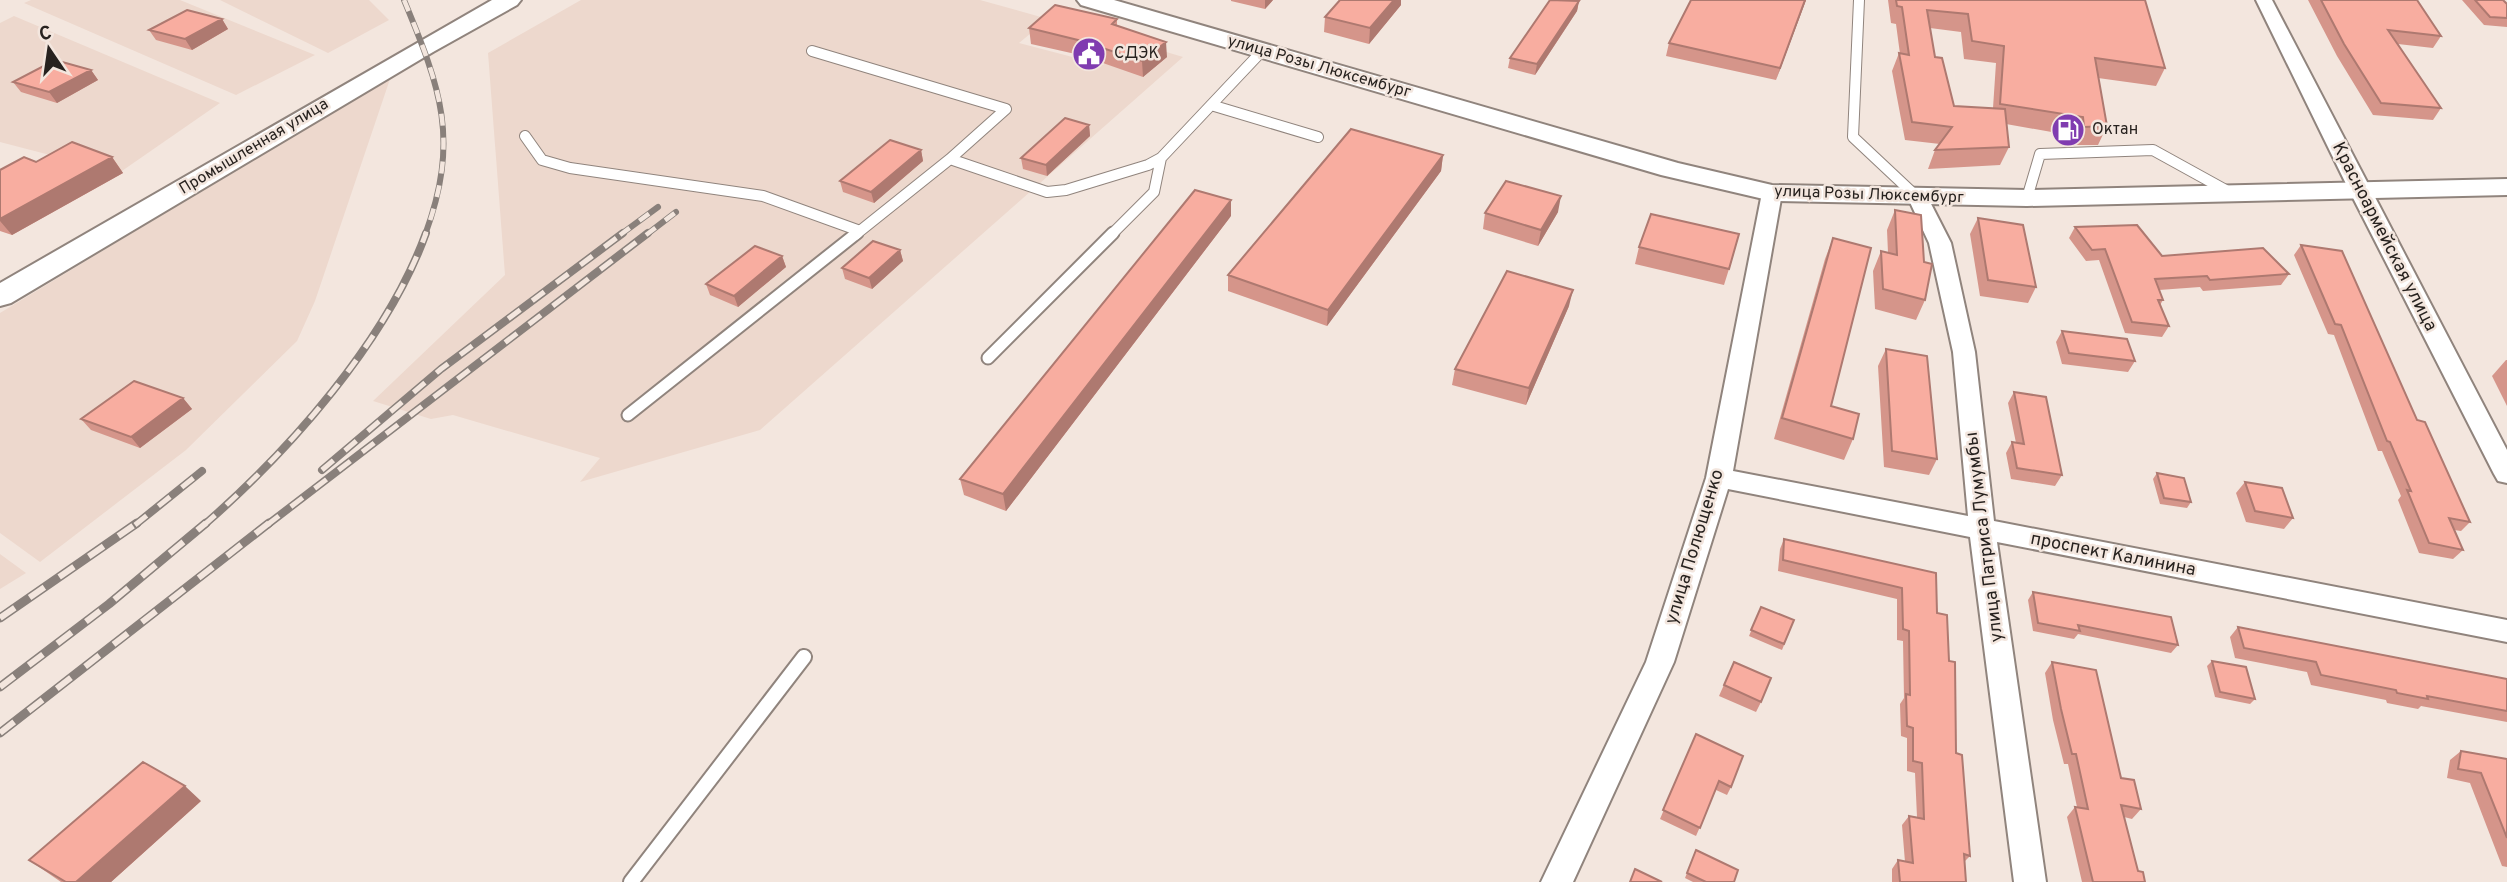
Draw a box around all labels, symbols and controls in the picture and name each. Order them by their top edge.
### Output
north arrow [14,14,84,84]
text: С [37,21,54,47]
street label: улица Розы Люксембург [1225,31,1413,103]
public building icon: СДЭК [1070,35,1108,73]
place label: СДЭК [1114,44,1159,64]
street label: Промышленная улица [176,95,332,199]
fuel station icon: Октан [2049,111,2087,149]
place label: Октан [2092,120,2138,140]
street label: Красноармейская улица [2326,139,2442,335]
street label: улица Розы Люксембург [1774,182,1964,208]
street label: улица Патриса Лумумбы [1961,431,2009,643]
street label: улица Полющенко [1660,467,1730,627]
street label: проспект Калинина [2028,528,2198,582]

